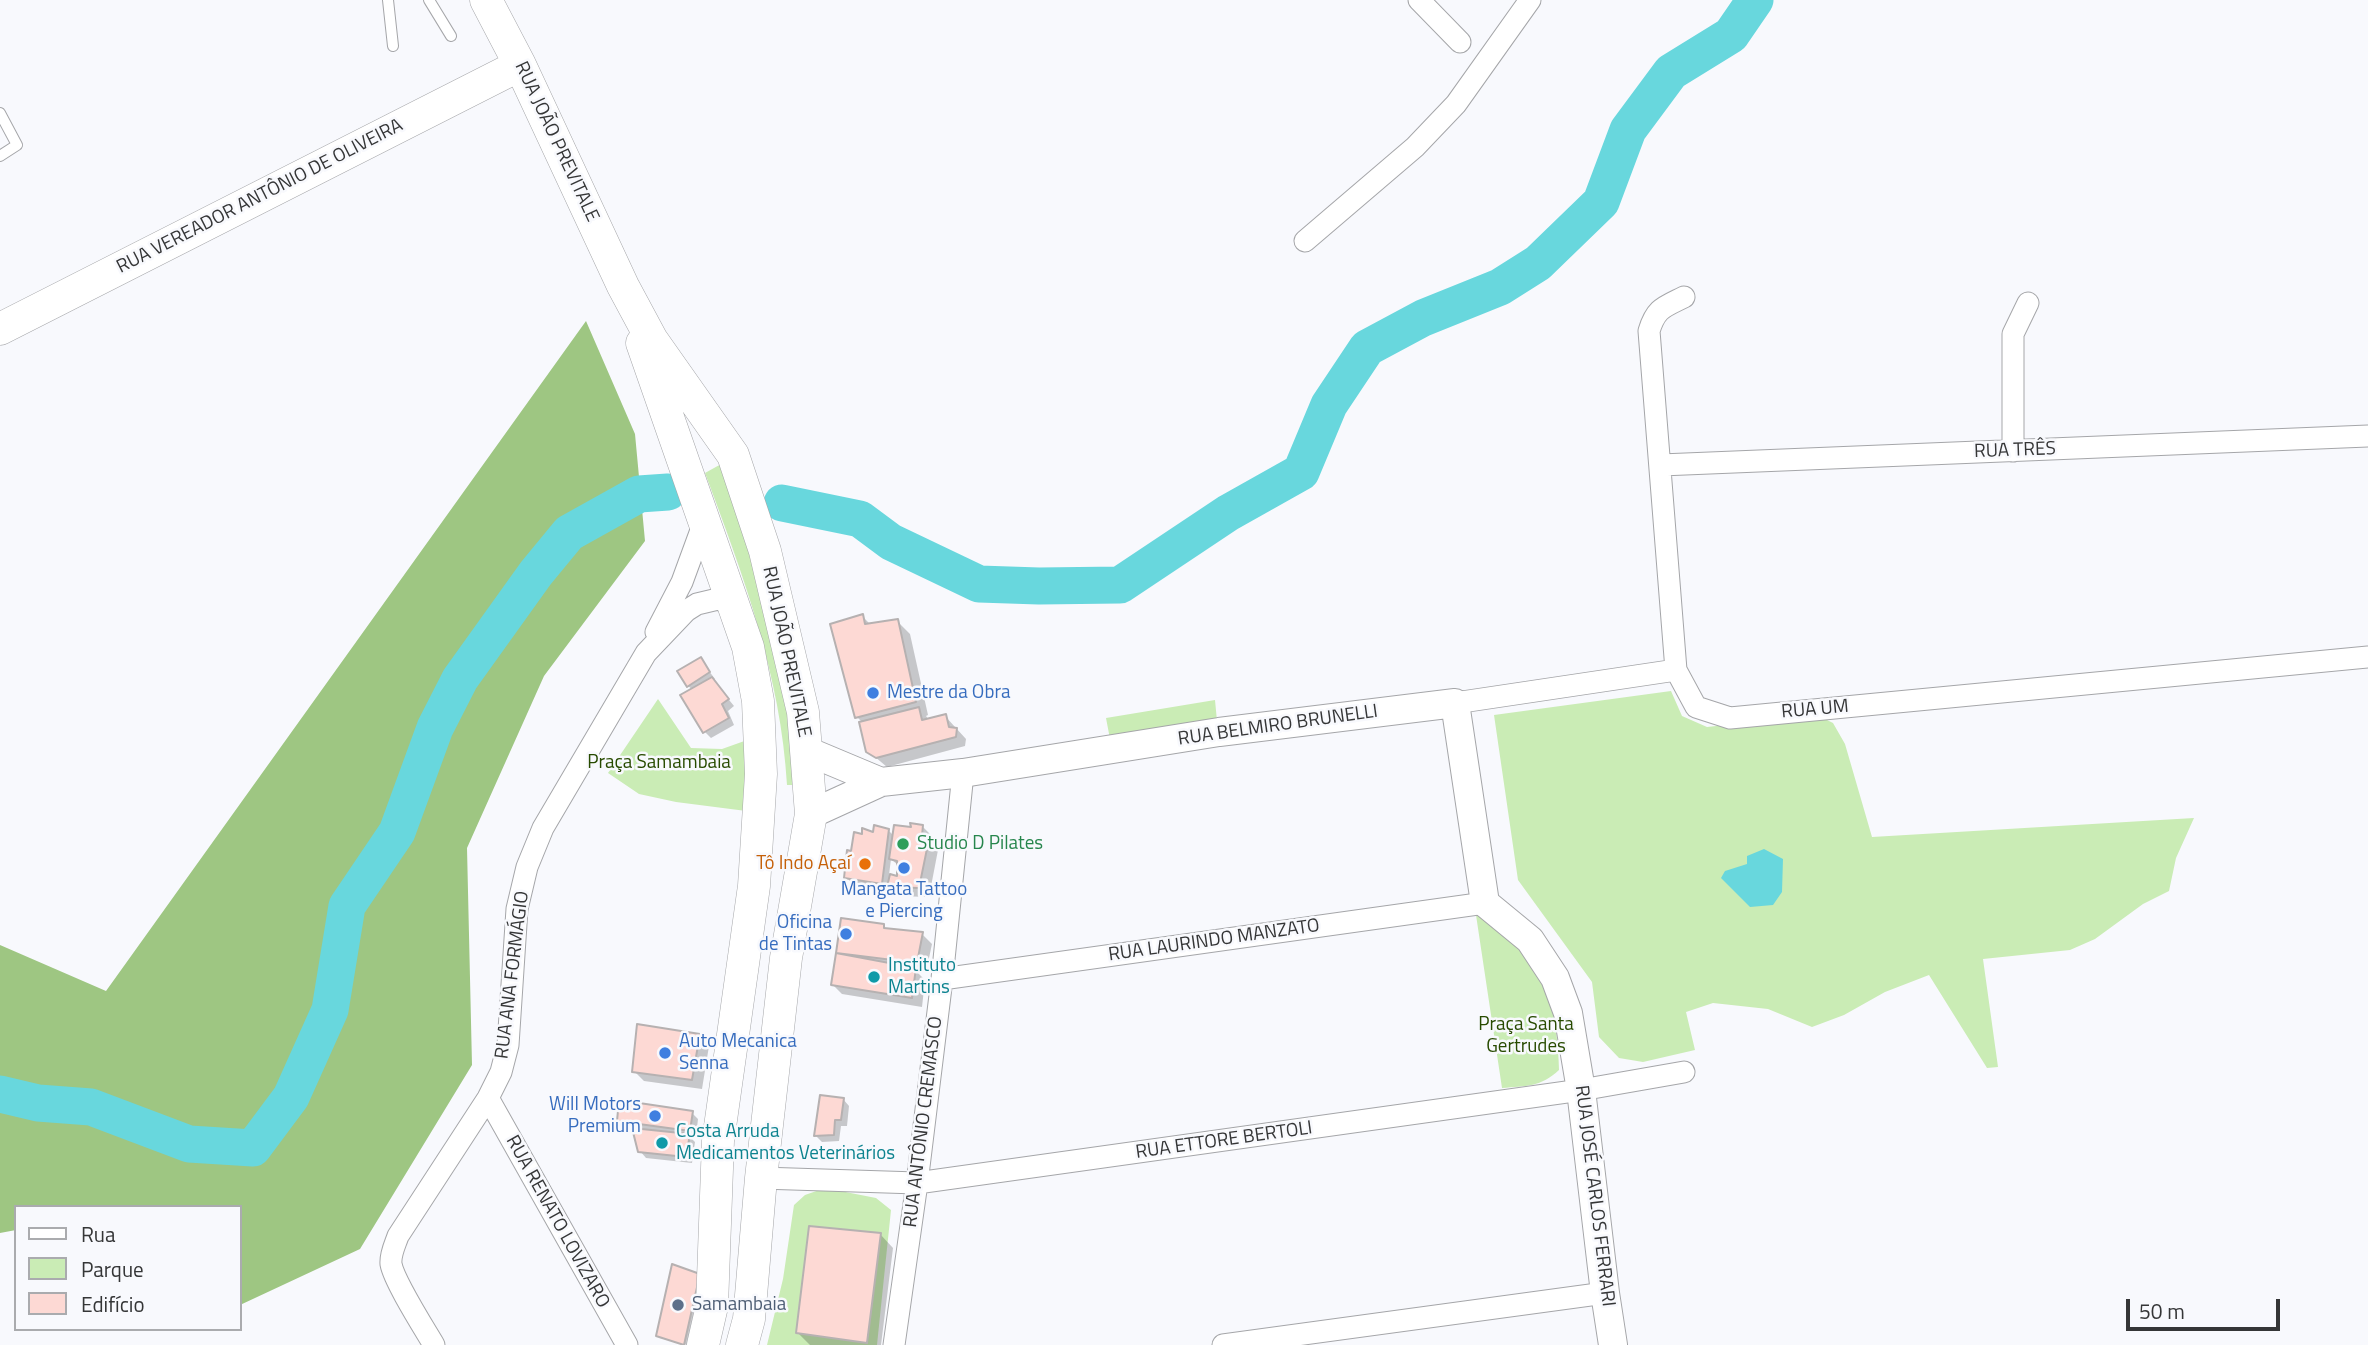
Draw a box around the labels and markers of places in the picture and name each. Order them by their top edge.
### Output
place label: Mestre da Obra [887,682,1010,704]
marker: Mestre da Obra [865,685,881,701]
place label: Studio D Pilates [917,833,1043,855]
marker: Studio D Pilates [895,836,911,852]
place label: Tô Indo Açaí [756,853,851,875]
marker: Tô Indo Açaí [857,856,873,872]
marker: Mangata Tattoo e Piercing [896,860,912,876]
place label: Mangata Tattoo e Piercing [841,879,967,923]
place label: Oficina de Tintas [759,912,832,956]
marker: Oficina de Tintas [838,926,854,942]
place label: Instituto Martins [888,955,956,999]
marker: Instituto Martins [866,969,882,985]
place label: Auto Mecanica Senna [679,1031,797,1075]
marker: Auto Mecanica Senna [657,1045,673,1061]
place label: Will Motors Premium [549,1094,641,1138]
marker: Will Motors Premium [647,1108,663,1124]
place label: Costa Arruda Medicamentos Veterinários [676,1121,895,1165]
marker: Costa Arruda Medicamentos Veterinários [654,1135,670,1151]
place label: Samambaia [692,1294,786,1316]
marker: Samambaia [670,1297,686,1313]

